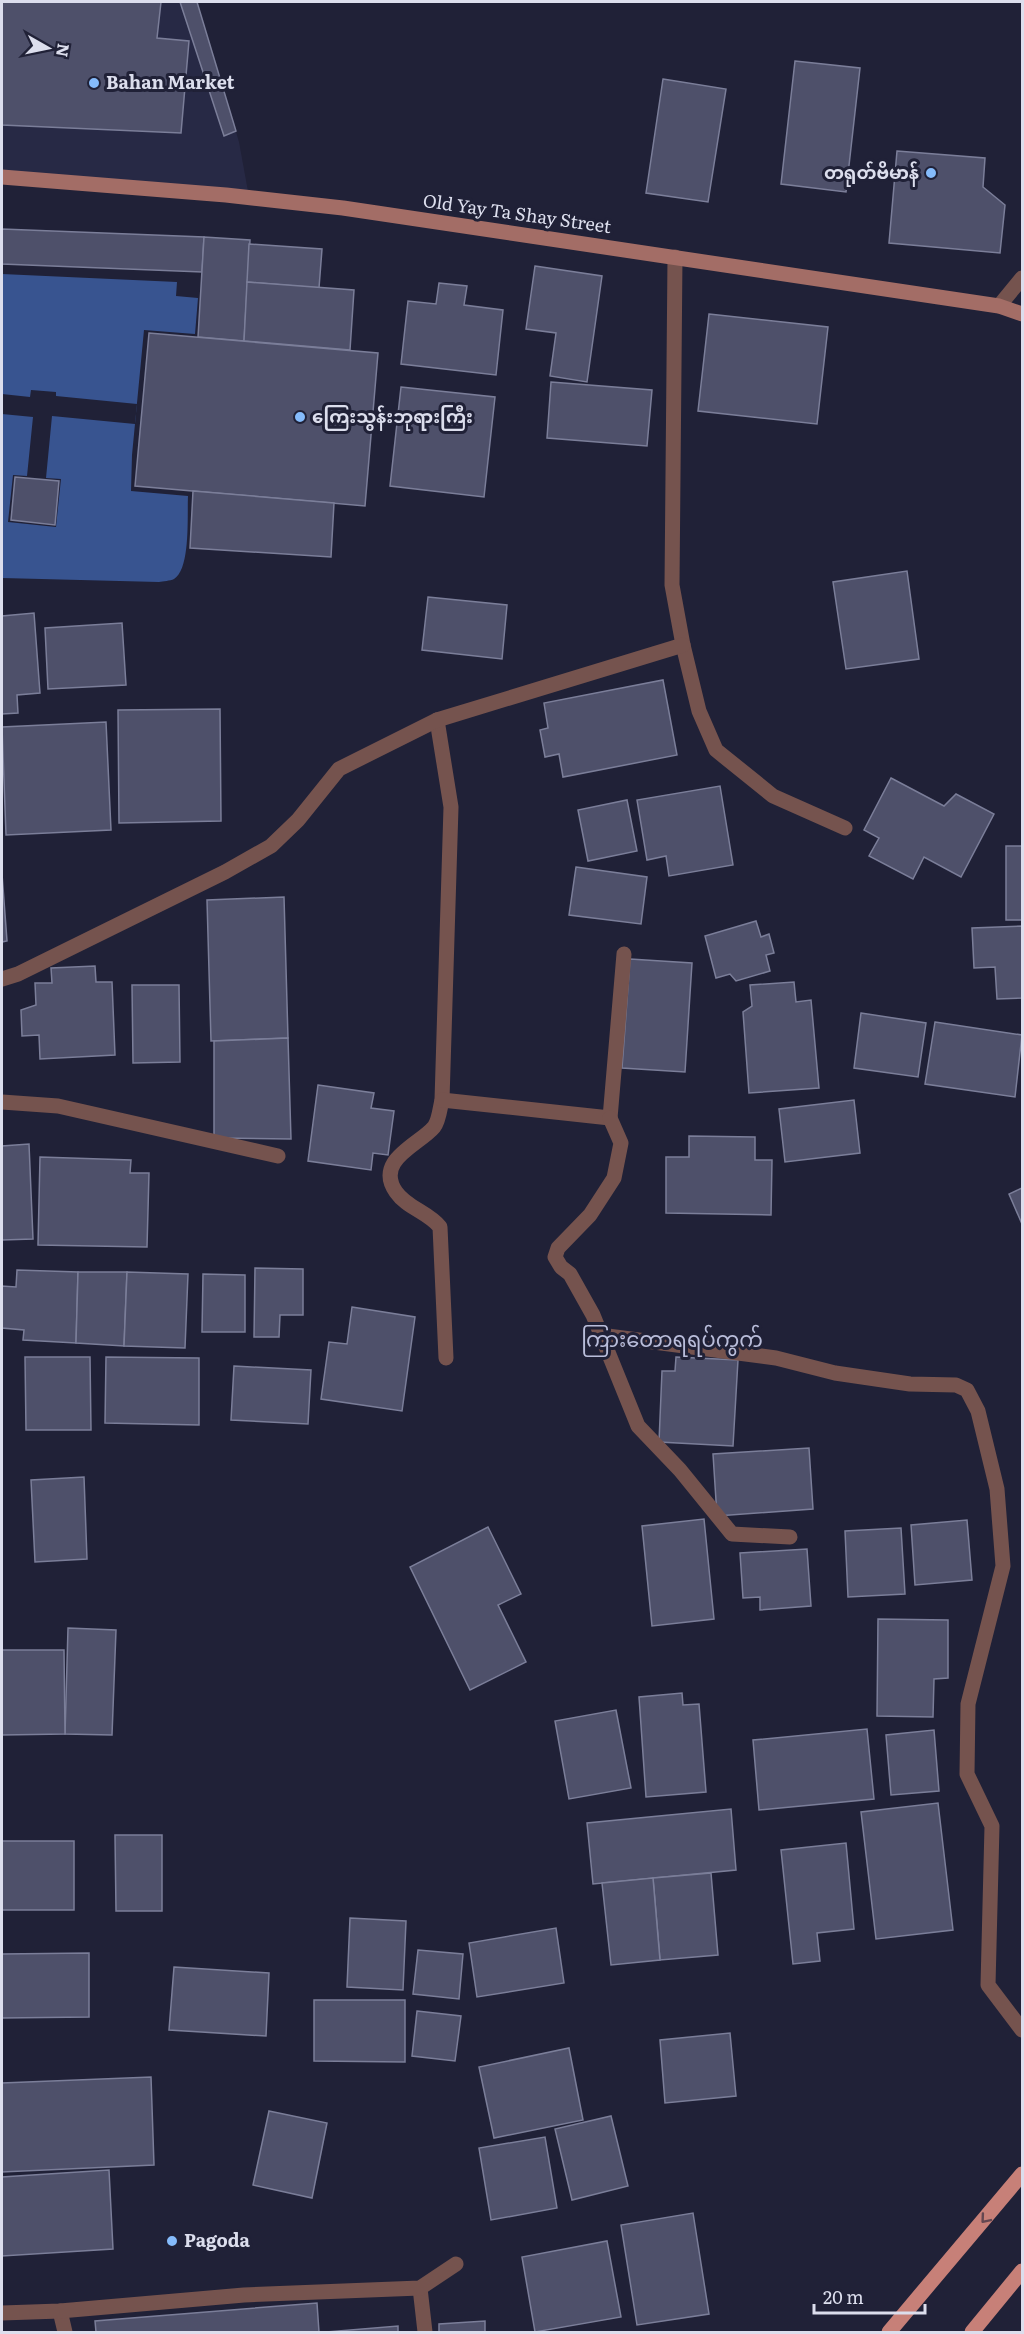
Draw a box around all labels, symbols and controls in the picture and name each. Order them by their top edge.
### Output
north arrow [18,18,78,78]
text: N [51,42,77,59]
place label: Bahan Market [106,68,235,95]
marker: Bahan Market [87,76,101,90]
place label: တရုတ်ဗိမာန် [824,158,919,187]
marker: တရုတ်ဗိမာန် [924,166,938,180]
street label: Old Yay Ta Shay Street [421,186,614,239]
place label: ကြေးသွန်းဘုရားကြီး [312,402,473,431]
marker: ကြေးသွန်းဘုရားကြီး [293,410,307,424]
district label: ကြားတောရရပ်ကွက် [581,1322,763,1357]
one-way arrow [981,2212,992,2223]
place label: Pagoda [184,2226,251,2253]
marker: Pagoda [165,2234,179,2248]
scale bar [814,2277,925,2315]
text: 20 m [823,2283,864,2310]

